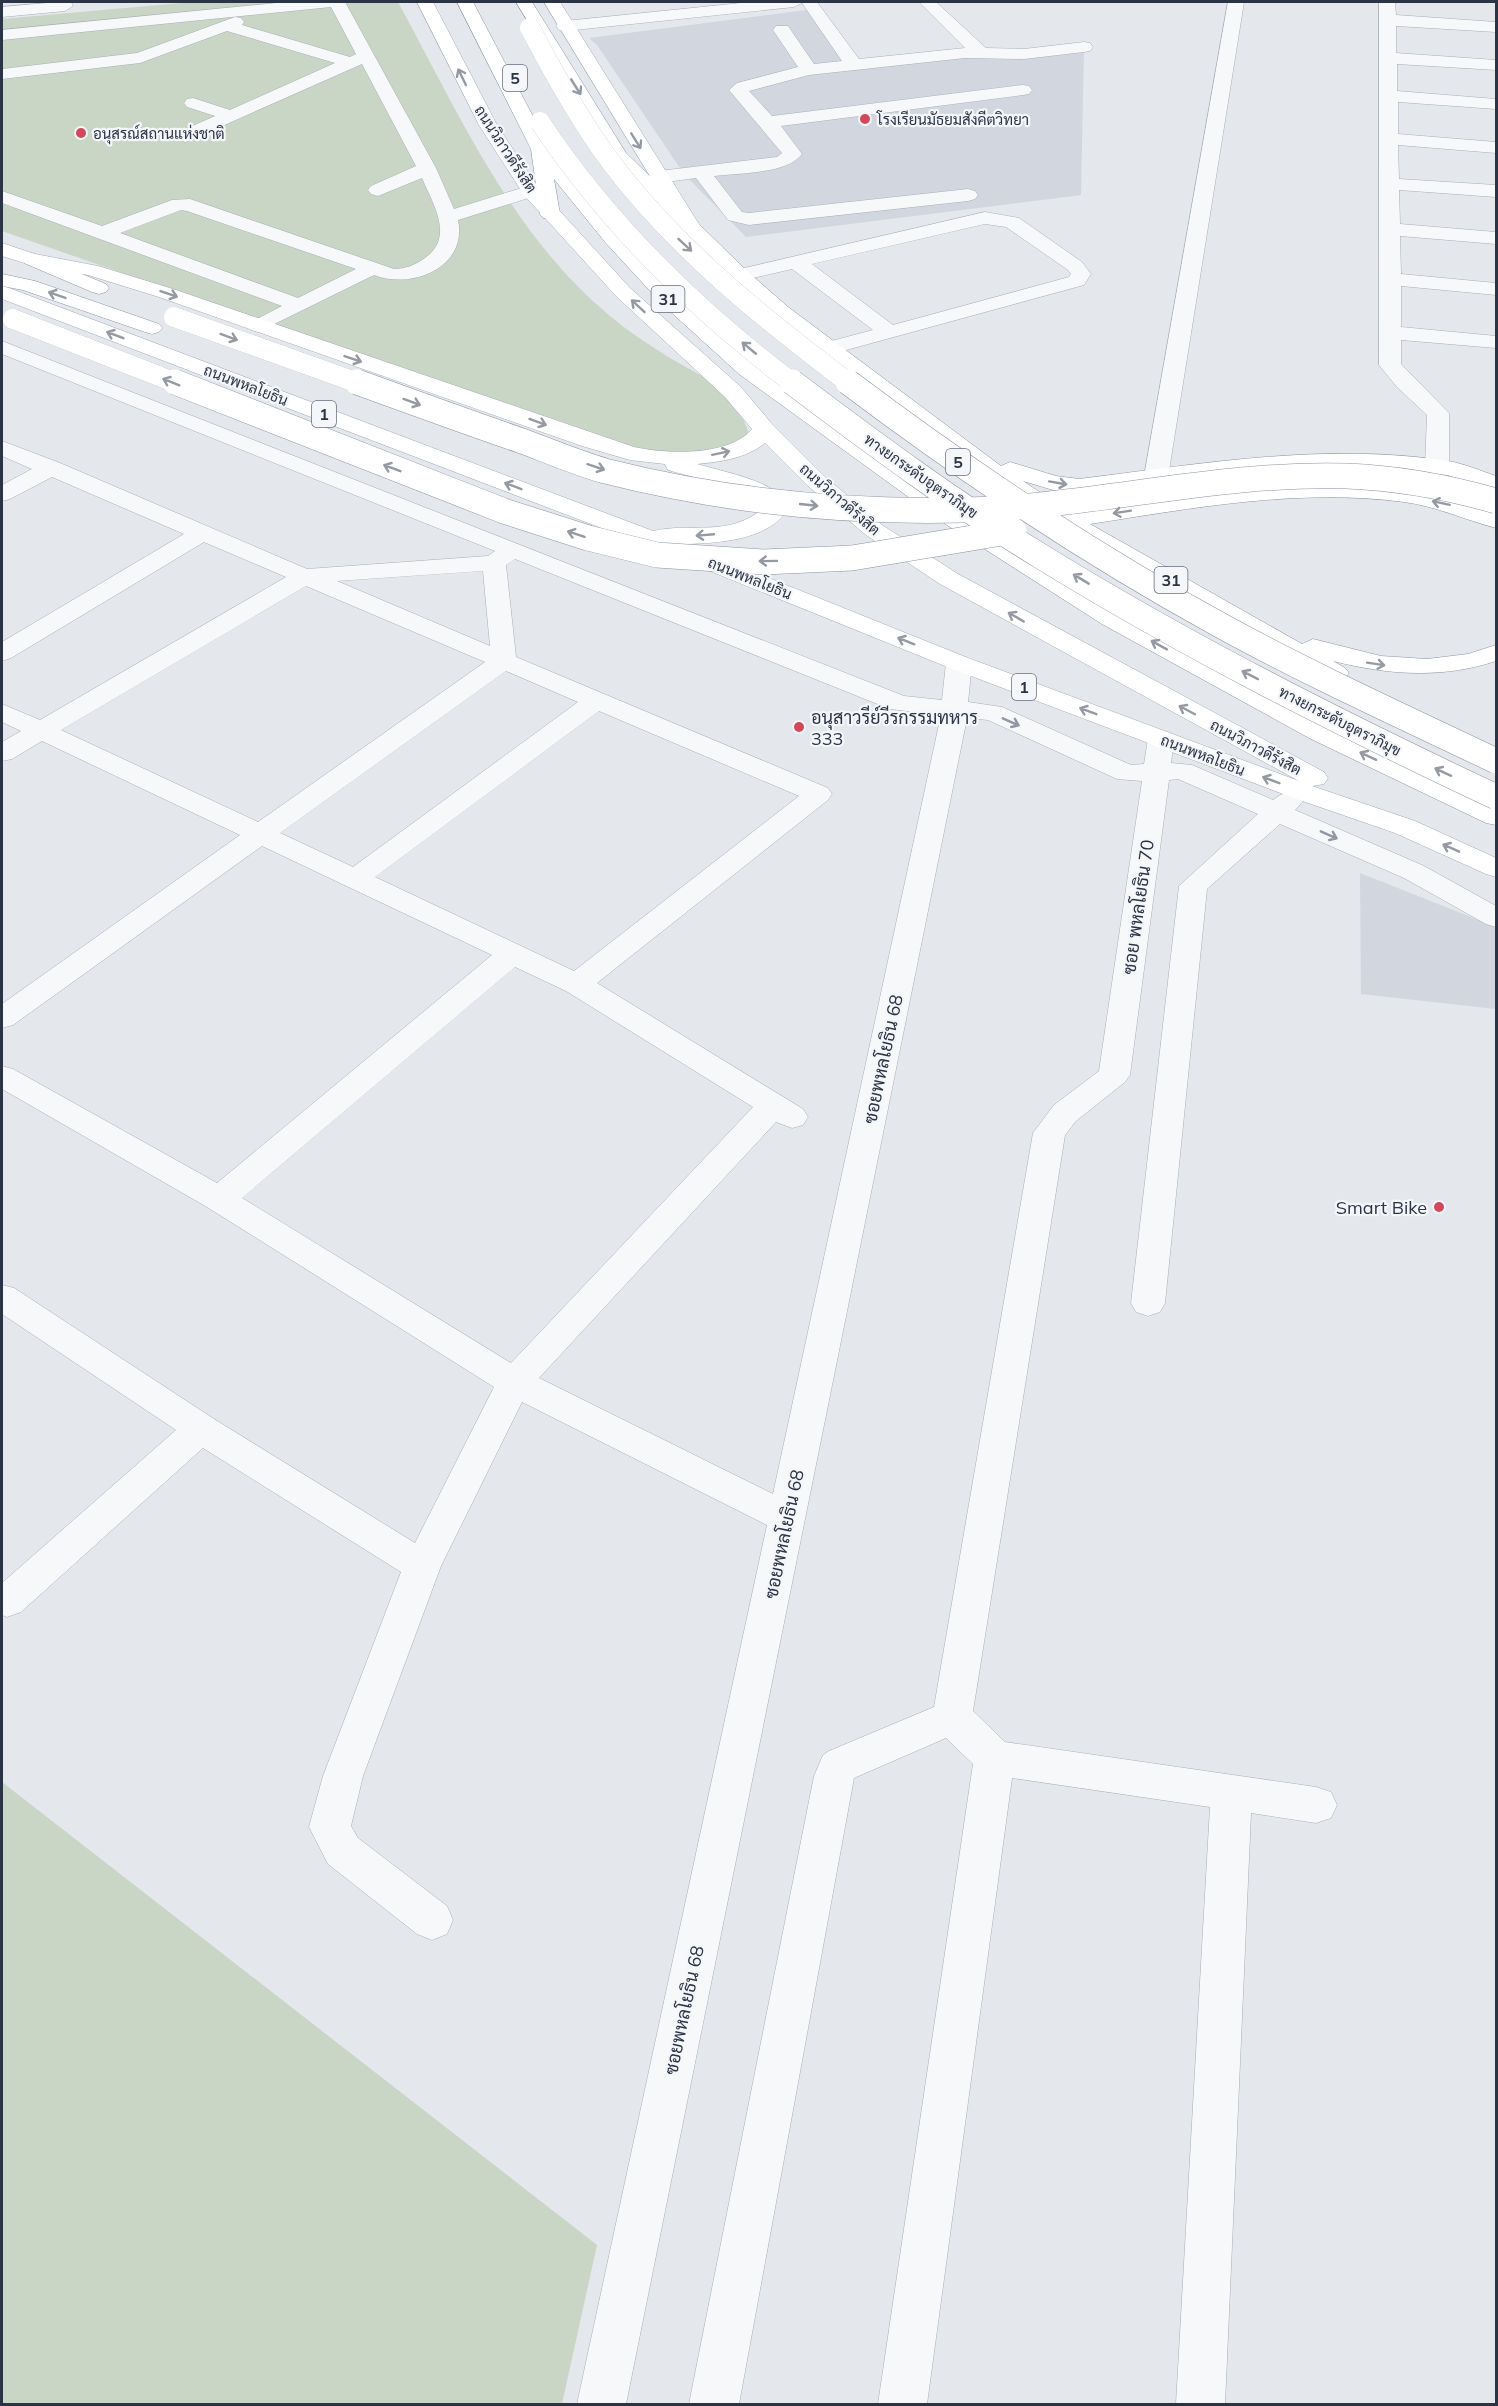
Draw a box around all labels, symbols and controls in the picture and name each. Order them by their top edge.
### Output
road number: 5 [503,65,527,91]
one-way arrow [455,68,467,86]
one-way arrow [571,78,583,95]
street label: ถนนวิภาวดีรังสิต [471,102,541,196]
place label: โรงเรียนมัธยมสังคีตวิทยา [876,110,1029,129]
marker: โรงเรียนมัธยมสังคีตวิทยา [858,112,872,126]
place label: อนุสรณ์สถานแห่งชาติ [93,124,225,145]
marker: อนุสรณ์สถานแห่งชาติ [74,126,88,140]
one-way arrow [631,132,643,149]
one-way arrow [678,238,693,252]
road number: 31 [652,286,684,312]
one-way arrow [48,289,67,300]
one-way arrow [160,289,179,300]
one-way arrow [631,299,646,313]
one-way arrow [106,329,125,340]
one-way arrow [219,332,238,343]
one-way arrow [741,341,757,354]
one-way arrow [343,354,362,365]
street label: ถนนพหลโยธิน [201,360,291,410]
one-way arrow [163,376,181,387]
one-way arrow [403,398,421,409]
road number: 1 [312,401,336,427]
one-way arrow [528,417,547,428]
street label: ทางยกระดับอุตราภิมุข [859,430,982,524]
one-way arrow [711,447,731,458]
road number: 5 [946,449,970,475]
street label: ถนนวิภาวดีรังสิต [796,459,884,539]
one-way arrow [383,462,402,473]
one-way arrow [586,463,605,474]
one-way arrow [1048,478,1067,489]
one-way arrow [504,480,523,491]
one-way arrow [1432,497,1451,508]
one-way arrow [798,500,818,511]
one-way arrow [1113,507,1133,518]
one-way arrow [567,528,585,539]
one-way arrow [695,530,715,541]
street label: ถนนพหลโยธิน [705,553,795,603]
one-way arrow [758,555,778,567]
road number: 31 [1154,567,1188,593]
one-way arrow [1073,573,1090,585]
one-way arrow [1008,610,1025,622]
one-way arrow [897,635,916,646]
one-way arrow [1150,639,1168,650]
one-way arrow [1366,659,1385,670]
one-way arrow [1242,669,1260,680]
road number: 1 [1012,674,1036,700]
street label: ทางยกระดับอุตราภิมุข [1275,682,1404,762]
one-way arrow [1179,704,1196,716]
place label: อนุสาวรีย์วีรกรรมทหาร 333 [811,705,978,750]
one-way arrow [1079,705,1098,716]
street label: ถนนวิภาวดีรังสิต [1207,715,1305,779]
one-way arrow [1002,716,1020,728]
marker: อนุสาวรีย์วีรกรรมทหาร 333 [792,720,806,734]
street label: ถนนพหลโยธิน [1158,730,1248,780]
one-way arrow [1359,750,1377,761]
one-way arrow [1435,766,1453,778]
one-way arrow [1262,774,1280,785]
one-way arrow [1319,830,1338,841]
street label: ซอย พหลโยธิน 70 [1116,838,1159,976]
one-way arrow [1442,841,1460,853]
street label: ซอยพหลโยธิน 68 [857,992,908,1126]
place label: Smart Bike [1336,1196,1427,1219]
marker: Smart Bike [1432,1200,1446,1214]
street label: ซอยพหลโยธิน 68 [758,1467,809,1601]
street label: ซอยพหลโยธิน 68 [658,1943,709,2077]

